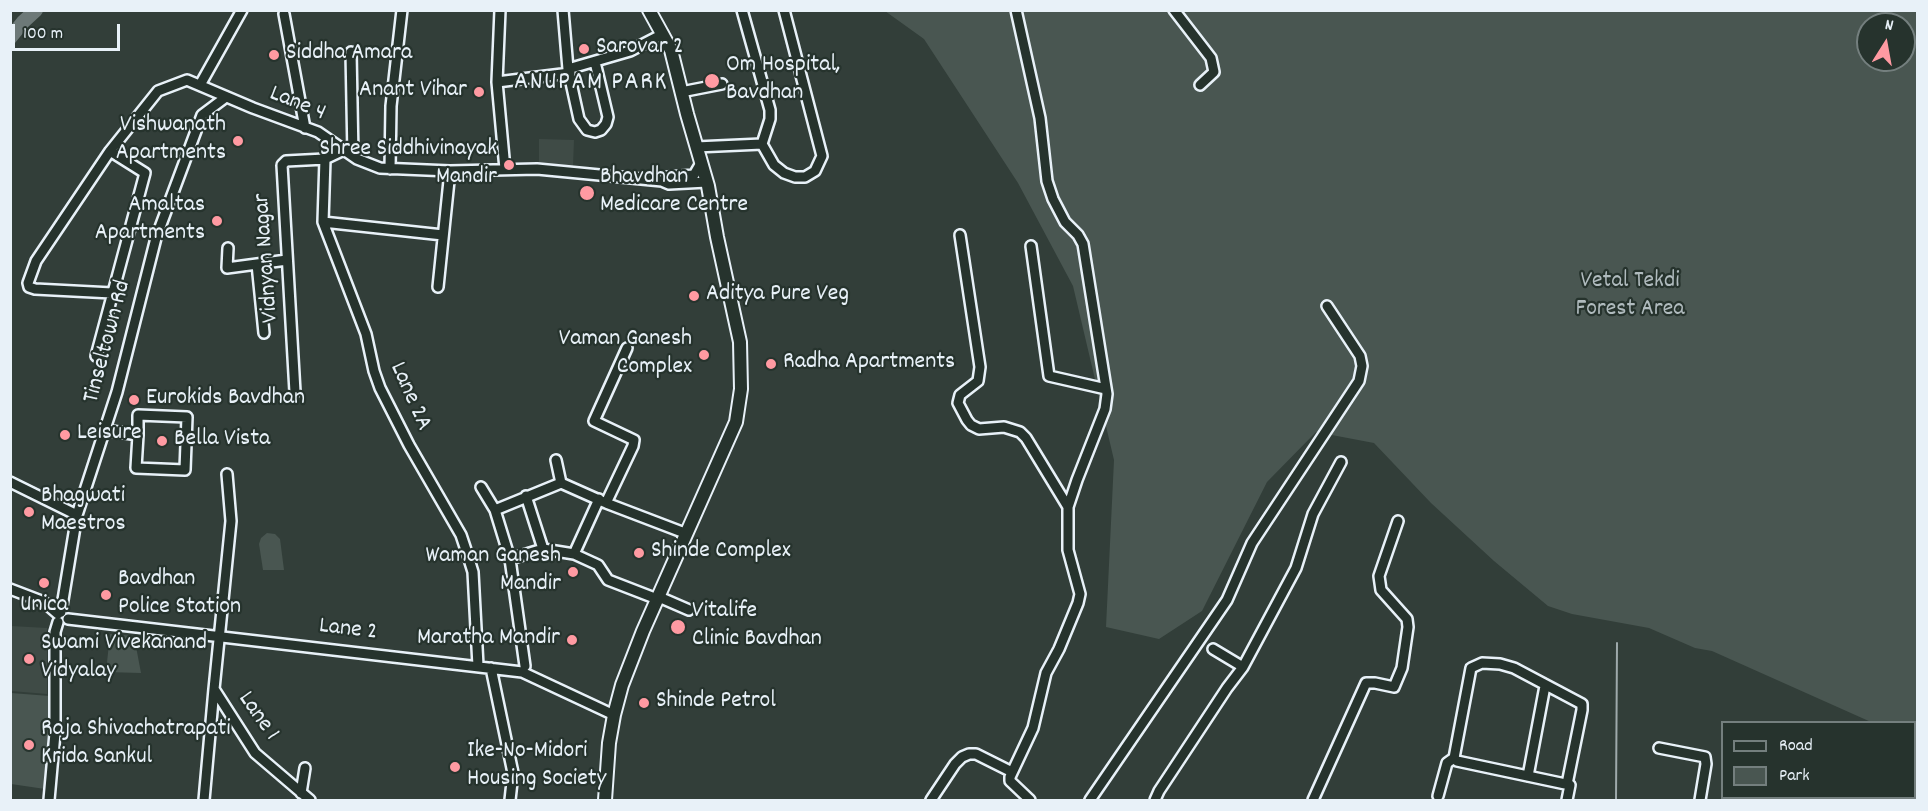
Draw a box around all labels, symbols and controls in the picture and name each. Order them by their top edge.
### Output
scale bar [15,12,123,50]
north arrow [1856,12,1916,72]
text: N [1883,14,1895,38]
text: 100 m [23,22,63,47]
place label: Sarovar 2 [596,35,684,63]
place label: Siddha Amara [286,41,412,69]
marker: Sarovar 2 [577,42,591,56]
marker: Siddha Amara [267,48,281,62]
place label: Om Hospital, Bavdhan [726,53,841,109]
district label: ANUPAM PARK [514,68,668,100]
marker: Om Hospital, Bavdhan [703,72,721,90]
place label: Anant Vihar [359,78,467,106]
street label: Lane 4 [265,81,329,129]
marker: Anant Vihar [472,85,486,99]
place label: Vishwanath Apartments [116,113,226,169]
marker: Vishwanath Apartments [231,134,245,148]
place label: Shree Siddhivinayak Mandir [319,137,497,193]
marker: Shree Siddhivinayak Mandir [502,158,516,172]
place label: Bhavdhan Medicare Centre [600,165,748,221]
marker: Bhavdhan Medicare Centre [578,184,596,202]
street label: Vidnyan Nagar [249,192,287,324]
place label: Amaltas Apartments [95,193,205,249]
marker: Amaltas Apartments [210,214,224,228]
park label: Vetal Tekdi Forest Area [1575,269,1685,325]
street label: Tinseltown Rd [79,277,139,407]
place label: Aditya Pure Veg [706,282,849,310]
marker: Aditya Pure Veg [687,289,701,303]
place label: Vaman Ganesh Complex [559,327,692,383]
marker: Vaman Ganesh Complex [697,348,711,362]
place label: Radha Apartments [783,350,955,378]
marker: Radha Apartments [764,357,778,371]
street label: Lane 2A [381,358,437,436]
place label: Eurokids Bavdhan [146,386,305,414]
marker: Eurokids Bavdhan [127,393,141,407]
place label: Leisure [77,421,142,449]
place label: Bella Vista [174,427,270,455]
marker: Leisure [58,428,72,442]
marker: Bella Vista [155,434,169,448]
place label: Bhagwati Maestros [41,484,126,540]
marker: Bhagwati Maestros [22,505,36,519]
place label: Shinde Complex [651,539,791,567]
place label: Waman Ganesh Mandir [426,544,561,600]
marker: Shinde Complex [632,546,646,560]
marker: Waman Ganesh Mandir [566,565,580,579]
place label: Bavdhan Police Station [118,567,241,623]
marker: Unica [37,576,51,590]
marker: Bavdhan Police Station [99,588,113,602]
place label: Unica [20,593,68,621]
place label: Vitalife Clinic Bavdhan [692,599,822,655]
street label: Lane 2 [317,613,379,649]
marker: Vitalife Clinic Bavdhan [669,618,687,636]
place label: Maratha Mandir [417,626,560,654]
place label: Swami Vivekanand Vidyalay [41,631,207,687]
marker: Maratha Mandir [565,633,579,647]
marker: Swami Vivekanand Vidyalay [22,652,36,666]
street label: Lane 1 [230,687,284,747]
place label: Shinde Petrol [656,689,776,717]
marker: Shinde Petrol [637,696,651,710]
place label: Raja Shivachatrapati Krida Sankul [41,717,231,773]
legend [1721,721,1916,799]
text: Road [1779,734,1813,759]
marker: Raja Shivachatrapati Krida Sankul [22,738,36,752]
place label: Ike-No-Midori Housing Society [467,739,606,795]
marker: Ike-No-Midori Housing Society [448,760,462,774]
text: Park [1779,764,1810,789]

